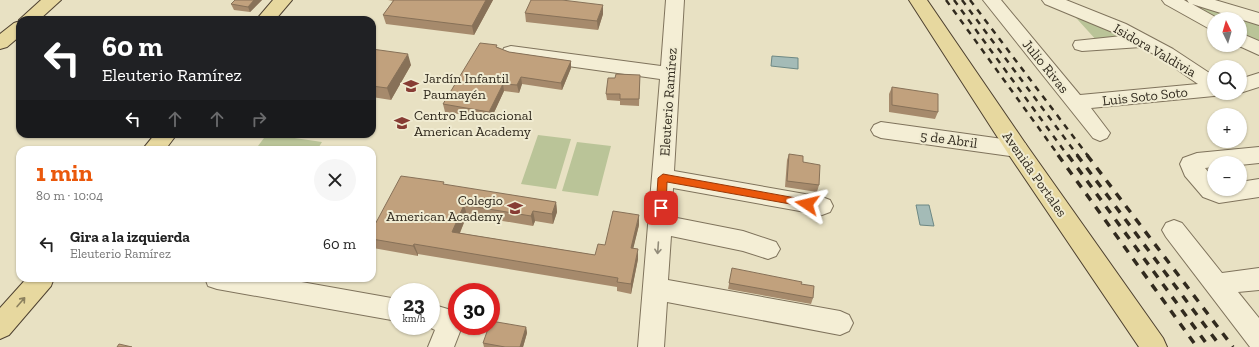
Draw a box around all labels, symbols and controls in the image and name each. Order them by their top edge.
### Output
north arrow [1207,12,1247,52]
map controls [1207,12,1247,196]
street label: Isidora Valdivia [1110,20,1199,81]
text: 60 m [102,30,163,63]
icon: left [36,32,88,84]
street label: Julio Rivas [1019,36,1072,97]
street label: Eleuterio Ramírez [656,47,681,157]
button: search [1207,60,1247,100]
text: Eleuterio Ramírez [102,64,242,86]
place label: Jardín Infantil Paumayén [423,70,509,103]
school or university icon: Jardín Infantil Paumayén [402,77,420,95]
street label: Luis Soto Soto [1101,84,1189,109]
place label: Centro Educacional American Academy [414,107,532,140]
icon: left [122,108,144,130]
icon: ahead [164,108,186,130]
icon: ahead [206,108,228,130]
icon: right [248,108,270,130]
button: + [1207,108,1247,148]
school or university icon: Centro Educacional American Academy [393,114,411,132]
street label: 5 de Abril [919,127,979,152]
street label: Avenida Portales [999,128,1070,220]
button: − [1207,156,1247,196]
text: 1 min [36,158,93,187]
button: close [314,159,356,201]
position arrow [786,183,828,225]
text: 80 m · 10:04 [36,188,103,203]
pin [644,191,678,225]
place label: Colegio American Academy [386,192,504,225]
icon: arrive [650,197,672,219]
school or university icon: Colegio American Academy [506,199,524,217]
text: Gira a la izquierda [70,228,190,246]
icon: left [36,233,58,255]
text: 60 m [323,235,356,253]
one-way arrow [655,241,662,254]
text: Eleuterio Ramírez [70,246,171,261]
speed limit sign: 30 [448,283,500,335]
text: 23 [403,292,425,316]
one-way arrow [16,298,25,308]
text: km/h [403,313,425,325]

